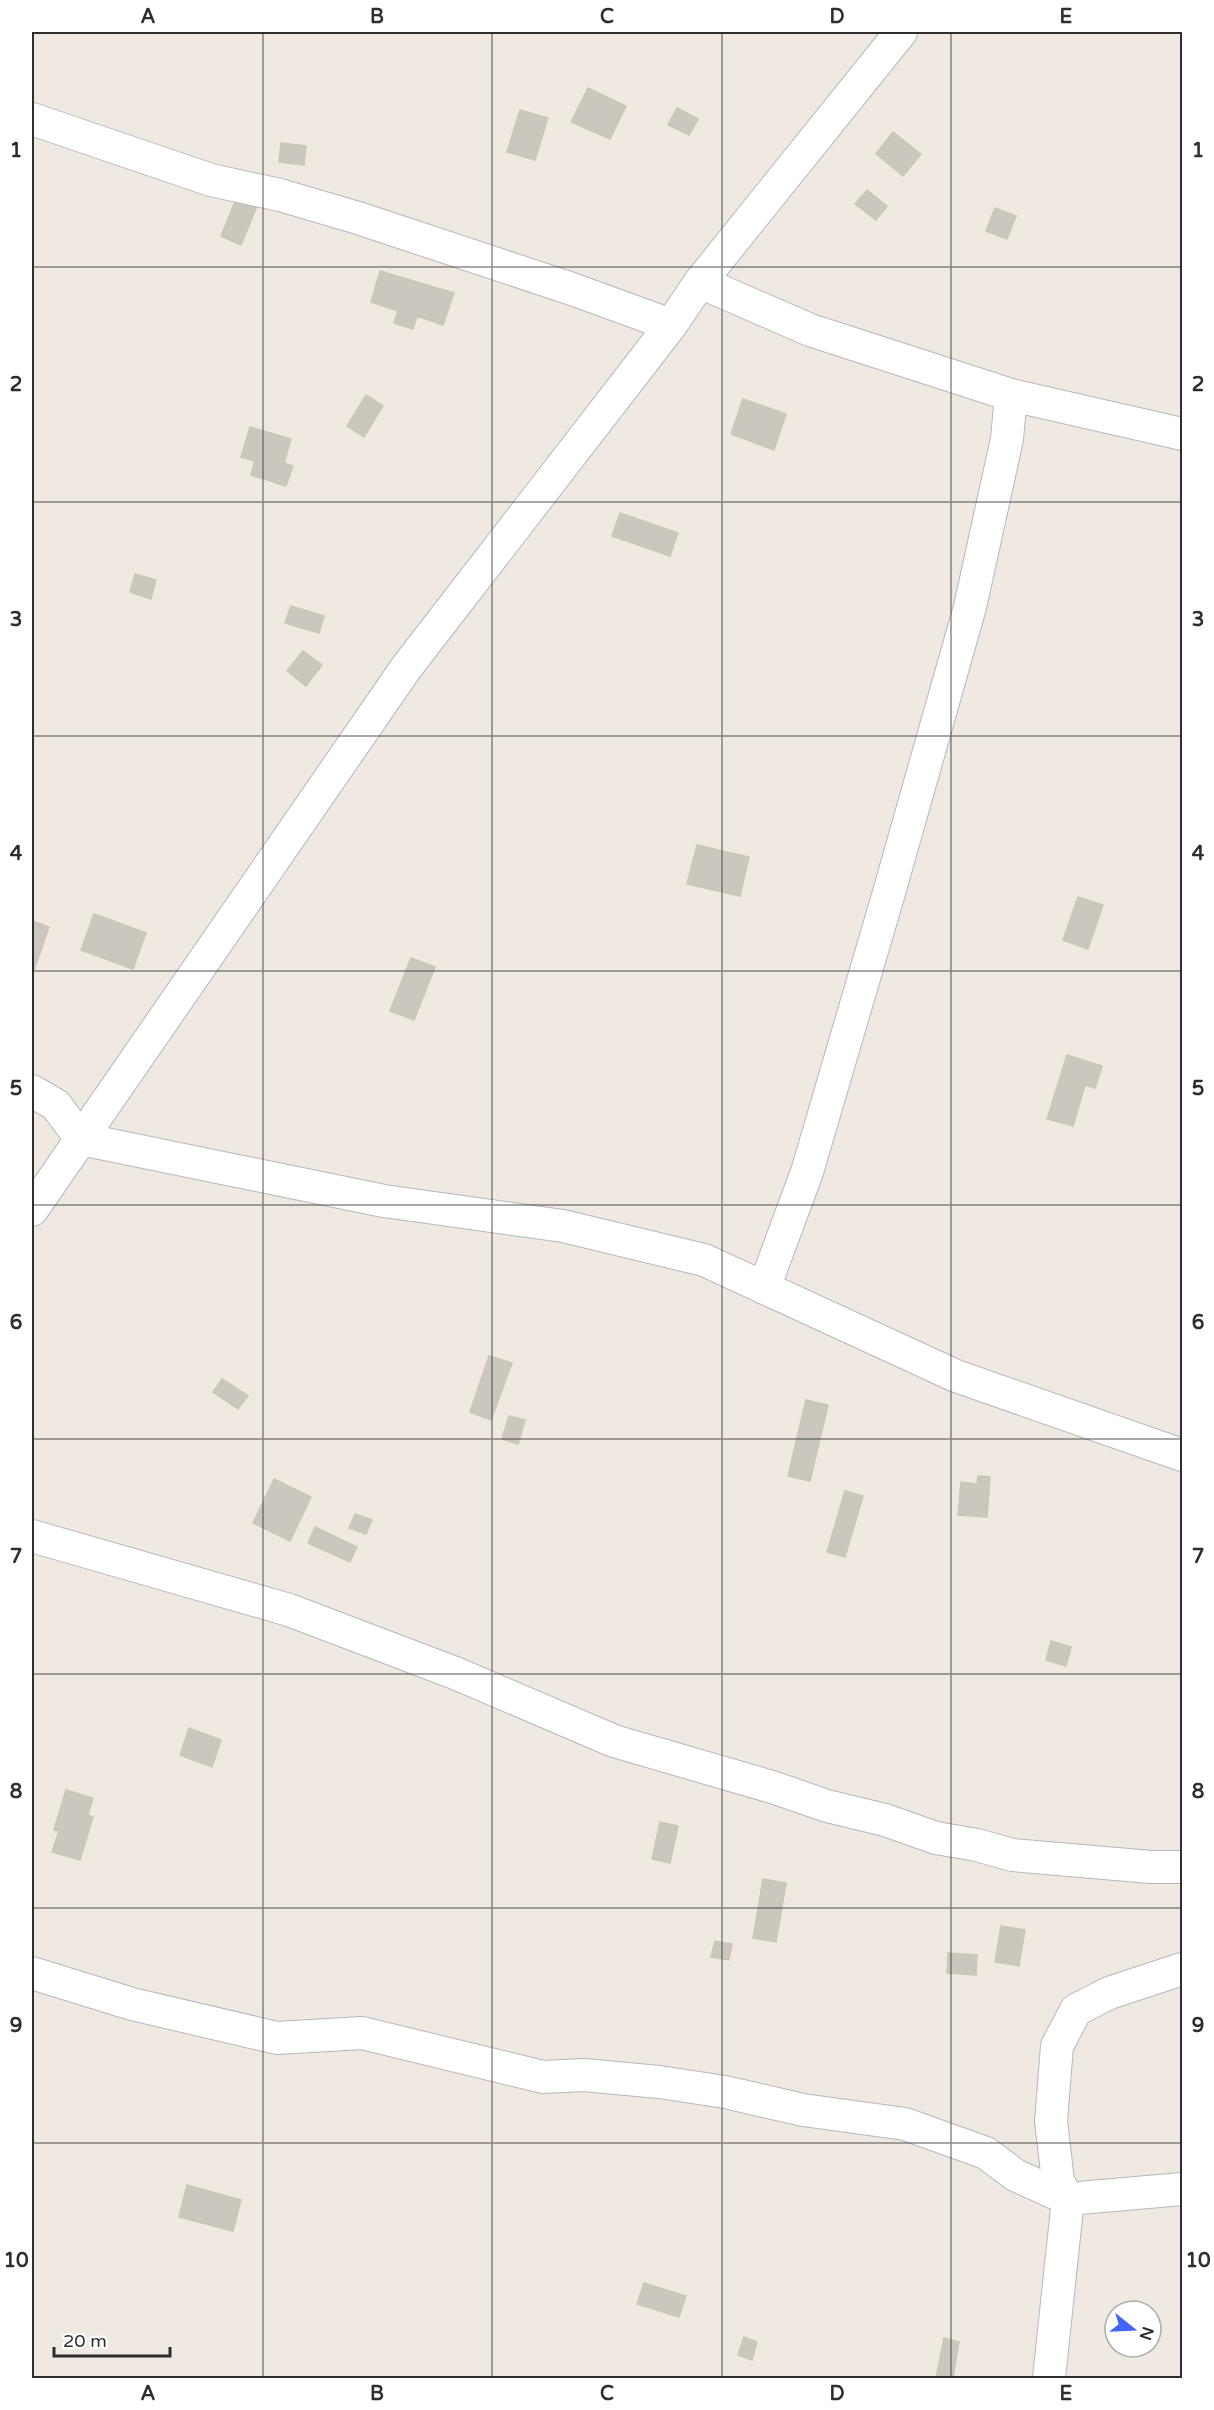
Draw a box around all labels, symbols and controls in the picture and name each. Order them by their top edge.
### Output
text: A [141,5,156,29]
text: B [370,5,384,29]
text: C [600,5,614,29]
text: D [829,5,845,29]
text: E [1060,5,1073,29]
text: 1 [10,139,22,163]
text: 1 [1192,139,1204,163]
text: 2 [10,373,22,397]
text: 2 [1192,373,1204,397]
text: 3 [10,608,22,632]
text: 3 [1192,608,1204,632]
text: 4 [10,842,23,866]
text: 4 [1192,842,1205,866]
text: 5 [10,1077,22,1101]
text: 5 [1192,1077,1204,1101]
text: 6 [10,1311,22,1335]
text: 6 [1192,1311,1204,1335]
text: 7 [10,1545,22,1569]
text: 7 [1192,1545,1204,1569]
text: 8 [10,1780,22,1804]
text: 8 [1192,1780,1204,1804]
text: 9 [10,2014,22,2038]
text: 9 [1192,2014,1204,2038]
text: 10 [3,2249,29,2273]
text: 10 [1185,2249,1211,2273]
north arrow [1103,2299,1163,2359]
scale bar [54,2320,170,2358]
text: N [1135,2324,1158,2343]
text: 20 m [63,2330,107,2352]
text: A [141,2382,156,2406]
text: B [370,2382,384,2406]
text: C [600,2382,614,2406]
text: D [829,2382,845,2406]
text: E [1060,2382,1073,2406]

